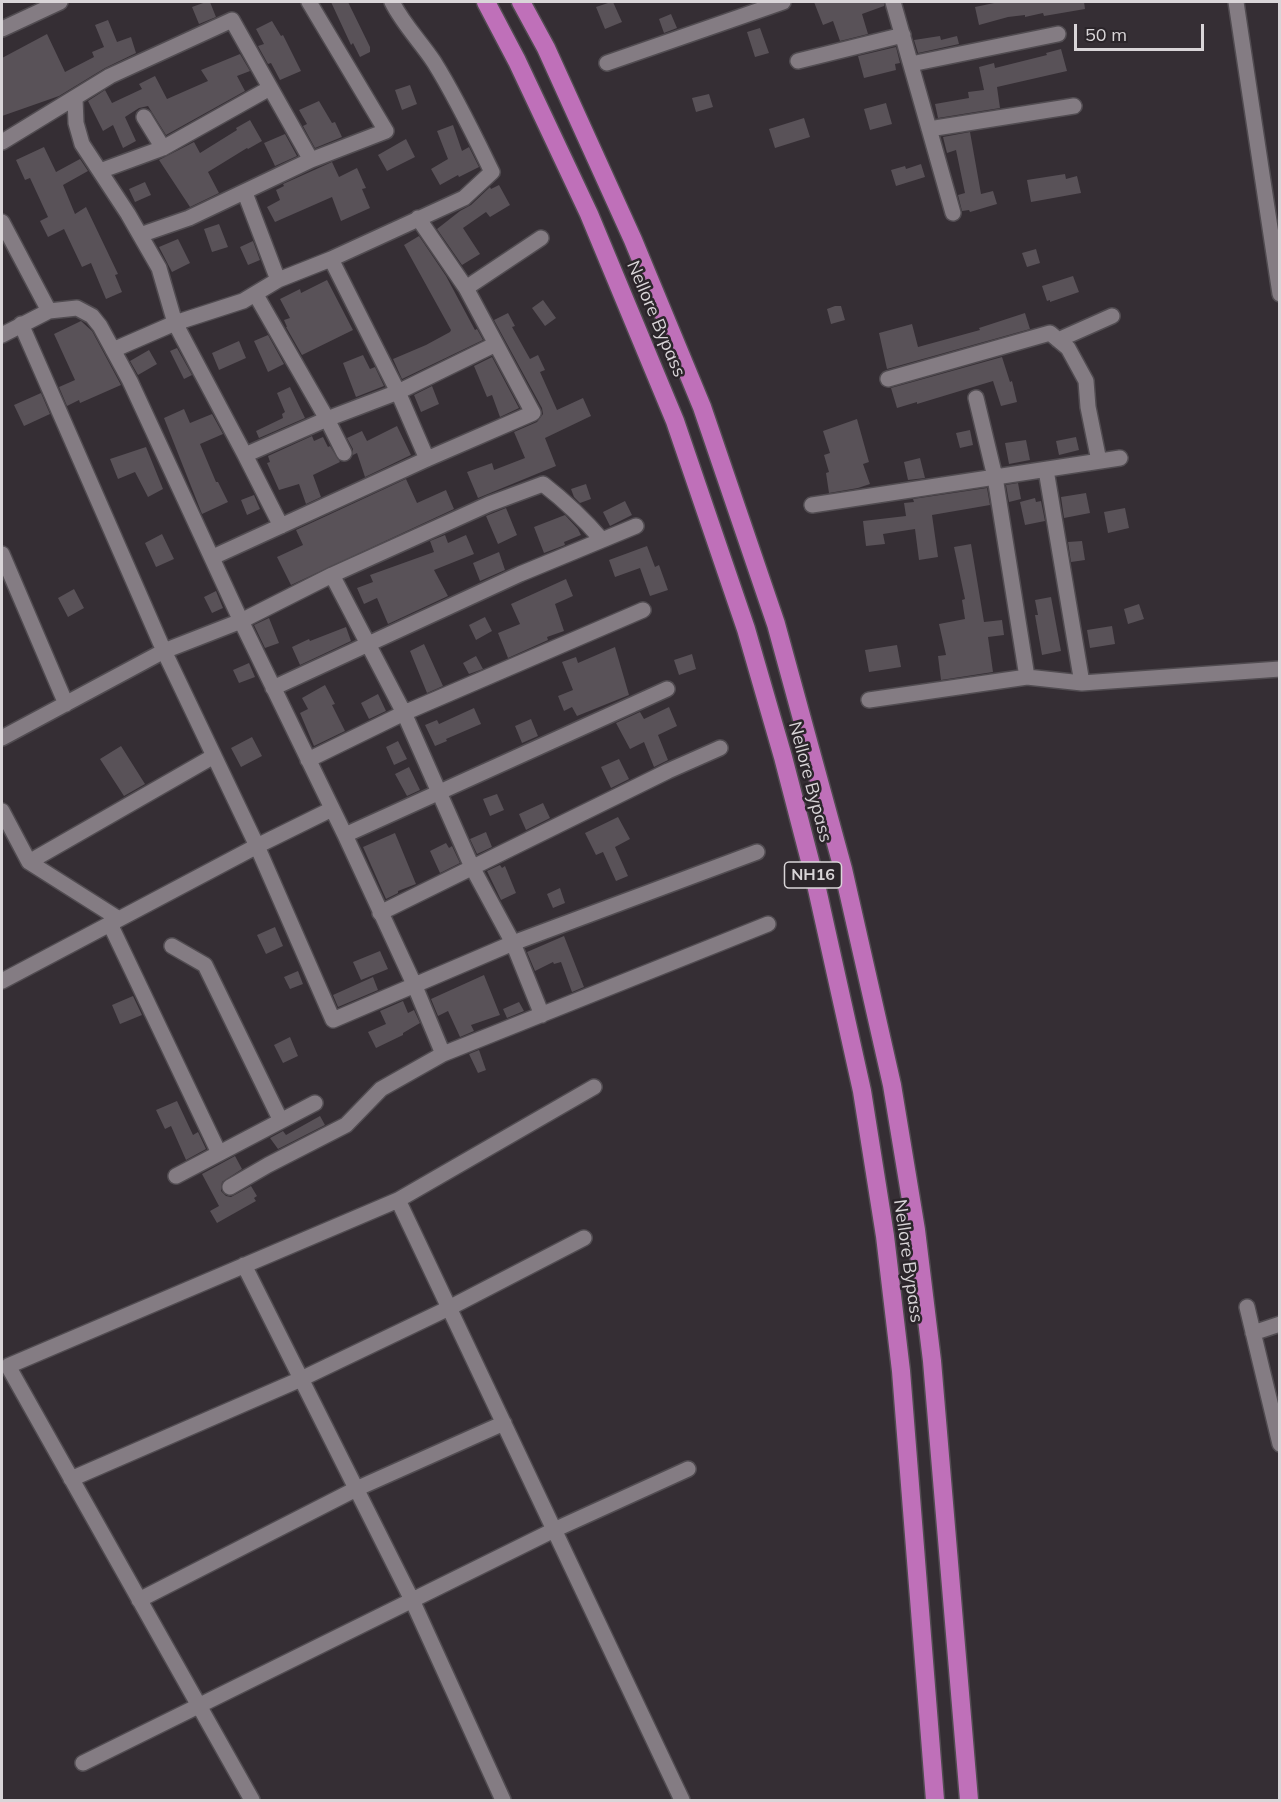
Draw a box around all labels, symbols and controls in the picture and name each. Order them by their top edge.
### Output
scale bar [1077,12,1208,50]
text: 50 m [1085,23,1127,46]
street label: Nellore Bypass [622,258,690,380]
street label: Nellore Bypass [783,719,837,845]
road number: NH16 [784,862,842,888]
street label: Nellore Bypass [889,1198,927,1324]

